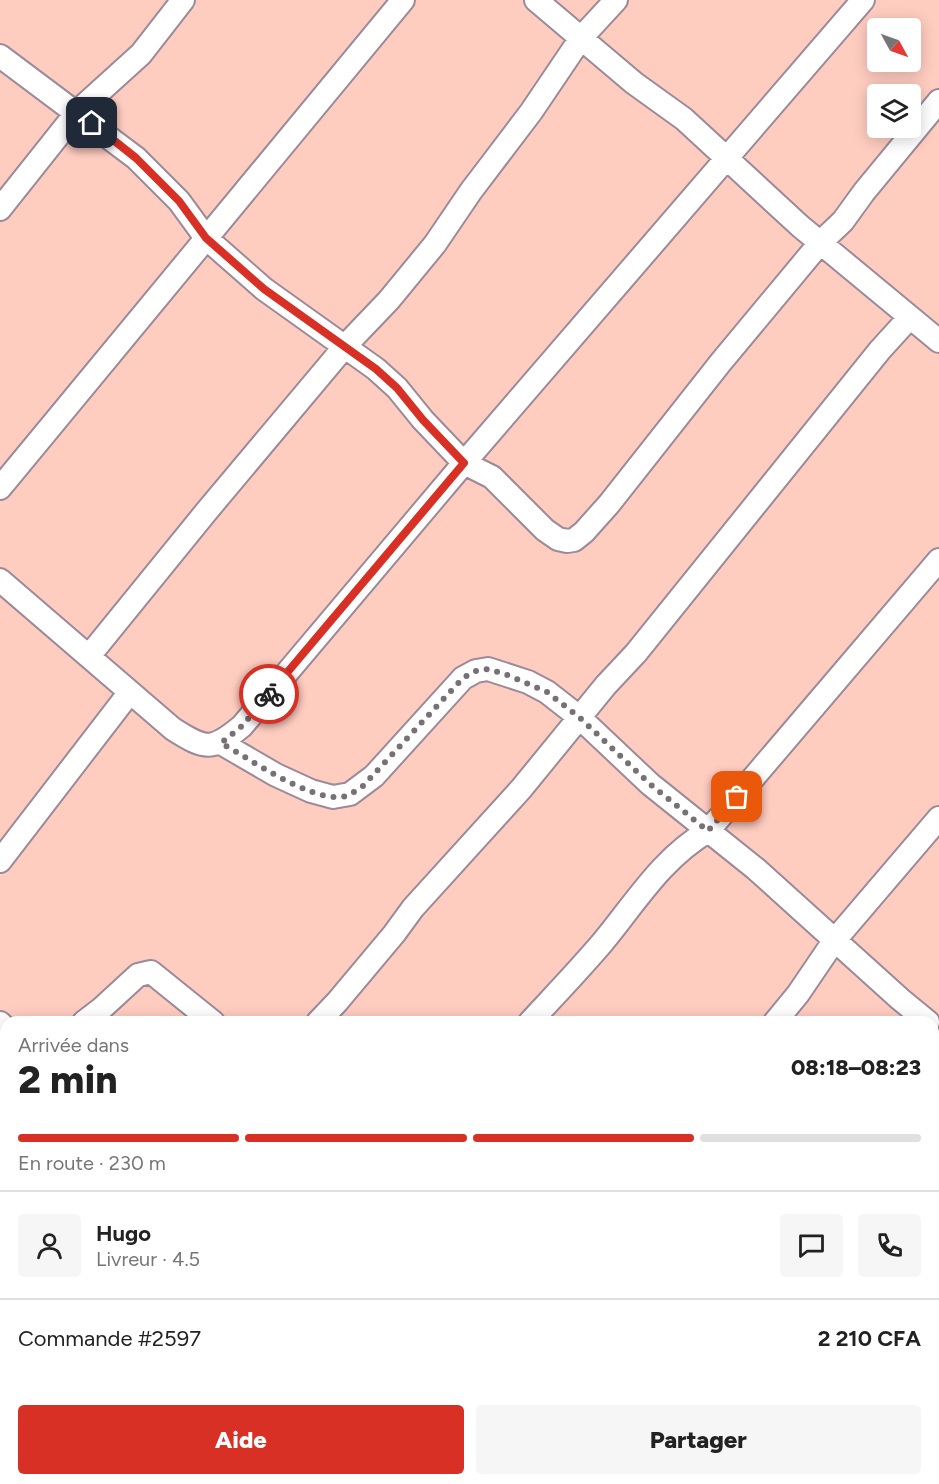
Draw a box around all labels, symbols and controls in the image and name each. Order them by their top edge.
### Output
north arrow [867,18,921,72]
map controls [867,18,921,138]
button: layers [867,84,921,138]
pin [66,97,117,148]
icon: home [75,106,108,139]
courier [239,664,299,724]
icon: bike [253,678,286,711]
pin [711,771,762,822]
icon: bag [720,780,753,813]
text: Arrivée dans [18,1033,129,1057]
text: 08:18–08:23 [791,1054,921,1081]
text: 2 min [18,1056,118,1103]
text: En route · 230 m [18,1151,166,1175]
button: person [18,1214,81,1277]
button: chat [780,1214,843,1277]
button: phone [858,1214,921,1277]
text: Hugo [96,1220,151,1247]
text: Livreur · 4.5 [96,1247,200,1271]
text: Commande #2597 [18,1325,201,1352]
text: 2 210 CFA [818,1325,921,1352]
button: Aide [18,1405,464,1474]
button: Partager [476,1405,921,1474]

